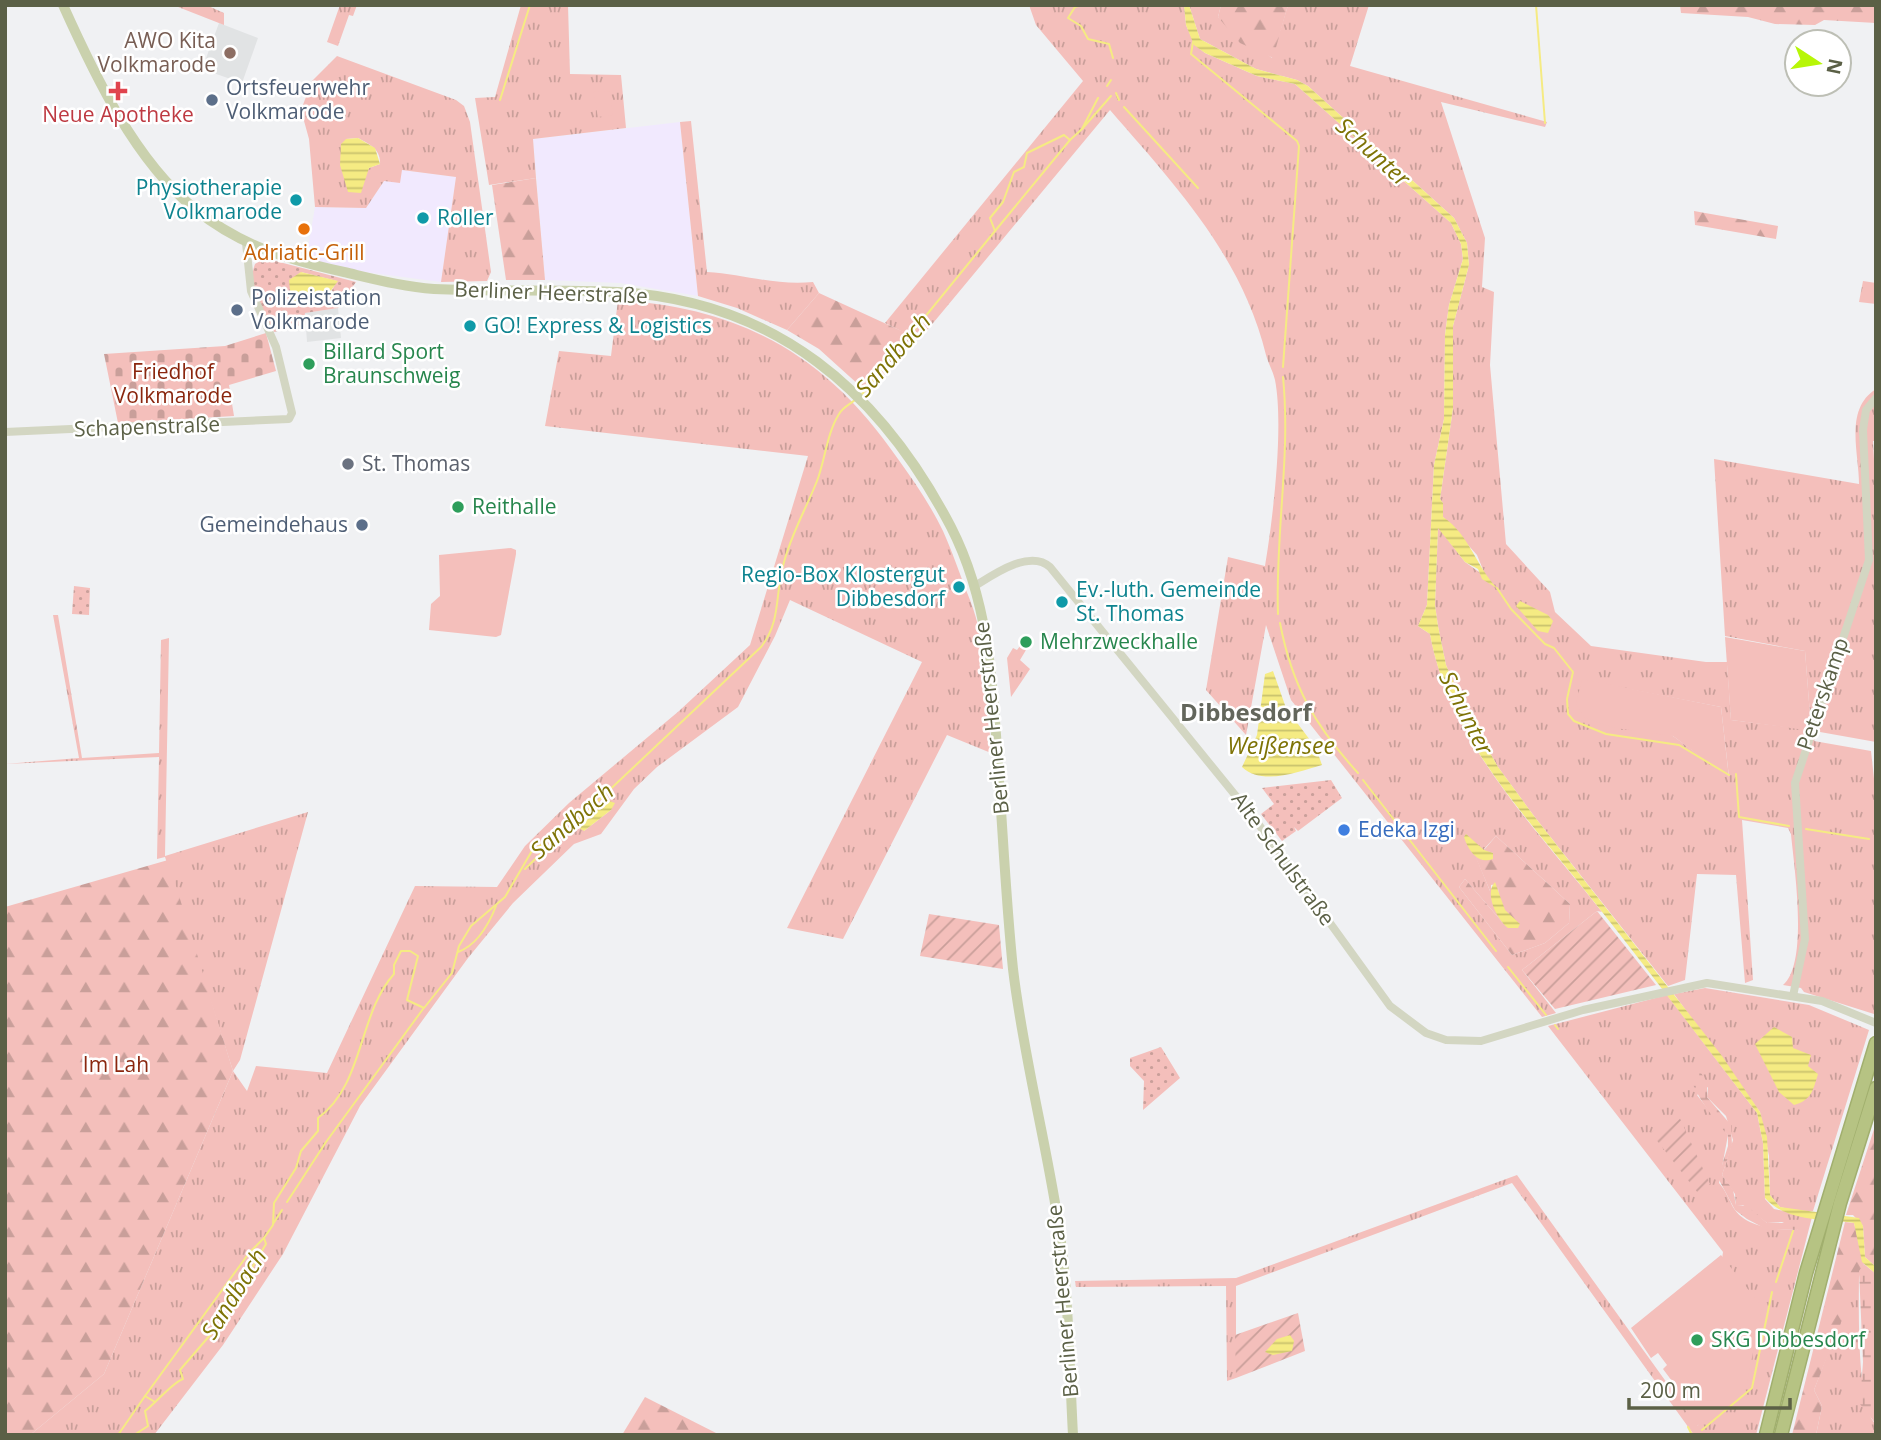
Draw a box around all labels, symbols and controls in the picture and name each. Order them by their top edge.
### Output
place label: AWO Kita Volkmarode [98,26,216,78]
north arrow [1783,28,1853,98]
marker: AWO Kita Volkmarode [222,45,238,61]
text: N [1820,56,1849,77]
place label: Ortsfeuerwehr Volkmarode [226,73,370,125]
marker: Neue Apotheke [110,83,126,99]
marker: Ortsfeuerwehr Volkmarode [204,92,220,108]
place label: Neue Apotheke [42,100,194,128]
water label: Schunter [1330,109,1418,194]
place label: Physiotherapie Volkmarode [136,173,282,225]
marker: Physiotherapie Volkmarode [288,192,304,208]
place label: Roller [437,203,494,231]
marker: Roller [415,210,431,226]
marker: Adriatic-Grill [296,221,312,237]
place label: Adriatic-Grill [243,238,365,266]
street label: Berliner Heerstraße [454,275,648,309]
place label: Polizeistation Volkmarode [251,283,381,335]
marker: Polizeistation Volkmarode [229,302,245,318]
water label: Sandbach [847,306,937,403]
place label: GO! Express & Logistics [484,311,712,339]
marker: GO! Express & Logistics [462,318,478,334]
place label: Billard Sport Braunschweig [323,337,460,389]
marker: Billard Sport Braunschweig [301,356,317,372]
park label: Friedhof Volkmarode [114,357,232,409]
street label: Schapenstraße [73,409,221,443]
place label: St. Thomas [362,449,470,477]
marker: St. Thomas [340,456,356,472]
place label: Reithalle [472,492,556,520]
marker: Reithalle [450,499,466,515]
place label: Gemeindehaus [199,510,348,538]
marker: Gemeindehaus [354,517,370,533]
place label: Regio-Box Klostergut Dibbesdorf [741,560,947,612]
place label: Ev.-luth. Gemeinde St. Thomas [1076,575,1261,627]
marker: Regio-Box Klostergut Dibbesdorf [951,579,967,595]
marker: Ev.-luth. Gemeinde St. Thomas [1054,594,1070,610]
street label: Berliner Heerstraße [967,620,1015,816]
place label: Mehrzweckhalle [1040,627,1198,655]
marker: Mehrzweckhalle [1018,634,1034,650]
street label: Peterskamp [1790,634,1854,754]
water label: Schunter [1432,665,1502,761]
district label: Dibbesdorf [1180,695,1314,728]
water label: Weißensee [1227,729,1335,761]
water label: Sandbach [523,775,620,865]
street label: Alte Schulstraße [1226,786,1342,931]
place label: Edeka Izgi [1358,815,1455,843]
marker: Edeka Izgi [1336,822,1352,838]
park label: Im Lah [83,1050,149,1078]
street label: Berliner Heerstraße [1040,1203,1084,1399]
water label: Sandbach [193,1242,274,1345]
place label: SKG Dibbesdorf [1711,1325,1867,1353]
marker: SKG Dibbesdorf [1689,1332,1705,1348]
scale bar [1629,1366,1790,1410]
text: 200 m [1640,1376,1701,1404]

